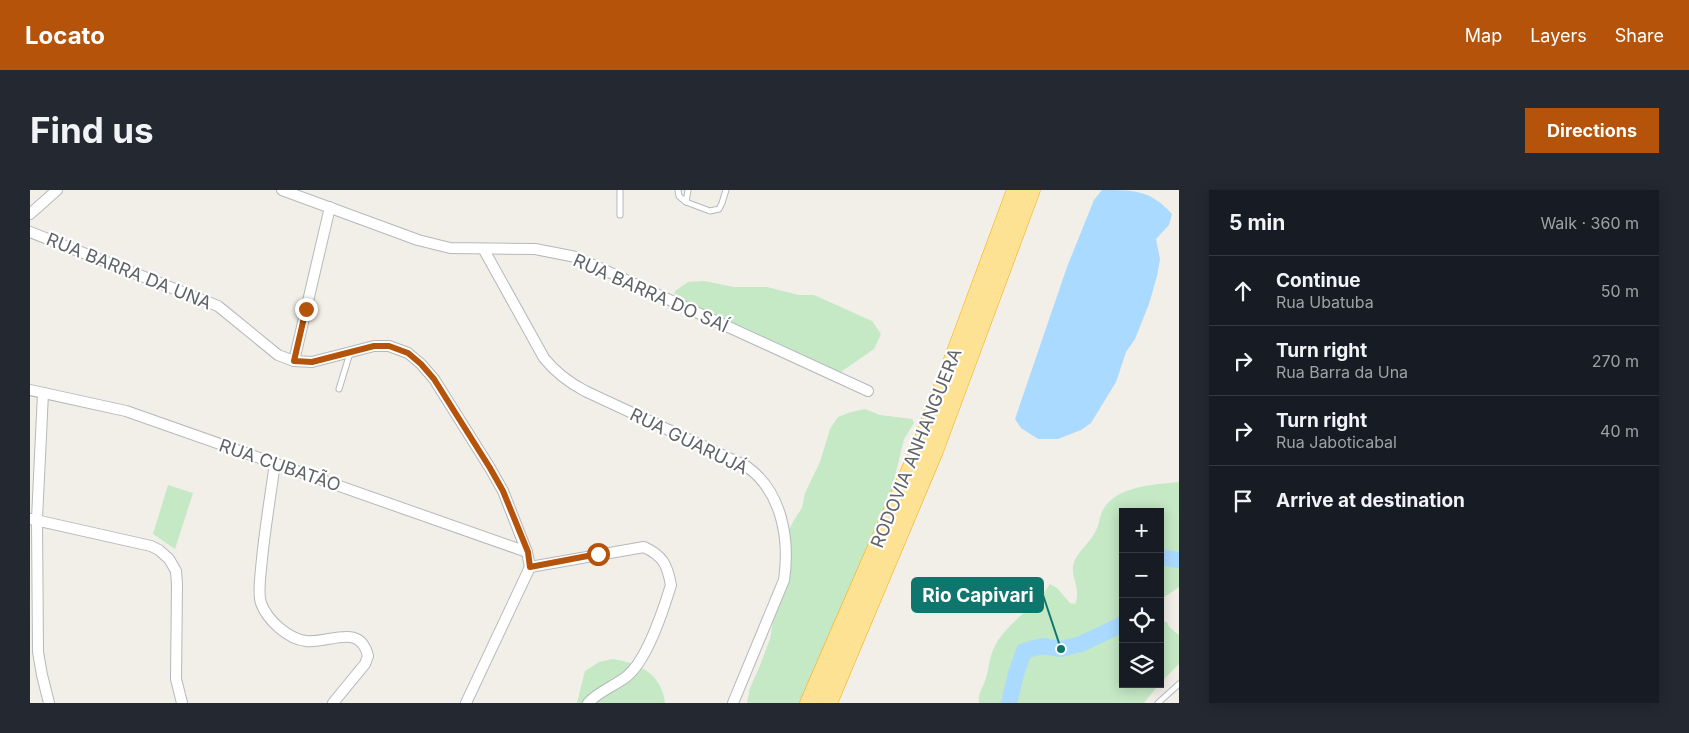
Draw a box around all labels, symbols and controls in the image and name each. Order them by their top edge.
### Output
text: Locato [25,21,105,50]
text: Map [1465,25,1502,46]
text: Layers [1530,25,1587,46]
text: Share [1615,25,1664,46]
button: Directions [1525,108,1659,153]
text: Find us [30,109,154,151]
text: 5 min [1229,210,1285,235]
text: Walk · 360 m [1540,213,1639,233]
street label: RUA BARRA DA UNA [43,228,215,314]
street label: RUA BARRA DO SAÍ [570,248,732,337]
text: Continue [1276,269,1361,292]
icon: ahead [1229,277,1257,305]
text: 50 m [1601,281,1639,301]
text: Rua Ubatuba [1276,292,1374,312]
route end [295,298,318,321]
text: Turn right [1276,339,1367,362]
street label: RODOVIA ANHANGUERA [866,345,966,551]
icon: right [1229,347,1257,375]
text: 270 m [1592,351,1639,371]
text: Rua Barra da Una [1276,362,1408,382]
street label: RUA GUARUJÁ [627,403,752,479]
text: Turn right [1276,409,1367,432]
icon: right [1229,417,1257,445]
text: 40 m [1600,421,1639,441]
text: Rua Jaboticabal [1276,432,1397,452]
street label: RUA CUBATÃO [217,433,344,496]
icon: arrive [1229,487,1257,515]
text: Arrive at destination [1276,489,1465,512]
map controls [1119,508,1164,688]
button: + [1119,508,1164,553]
route start [587,543,610,566]
button: − [1119,553,1164,598]
callout: Rio Capivari [912,578,1043,612]
text: Rio Capivari [922,584,1034,607]
button: locate [1119,598,1164,643]
button: layers [1119,643,1164,688]

